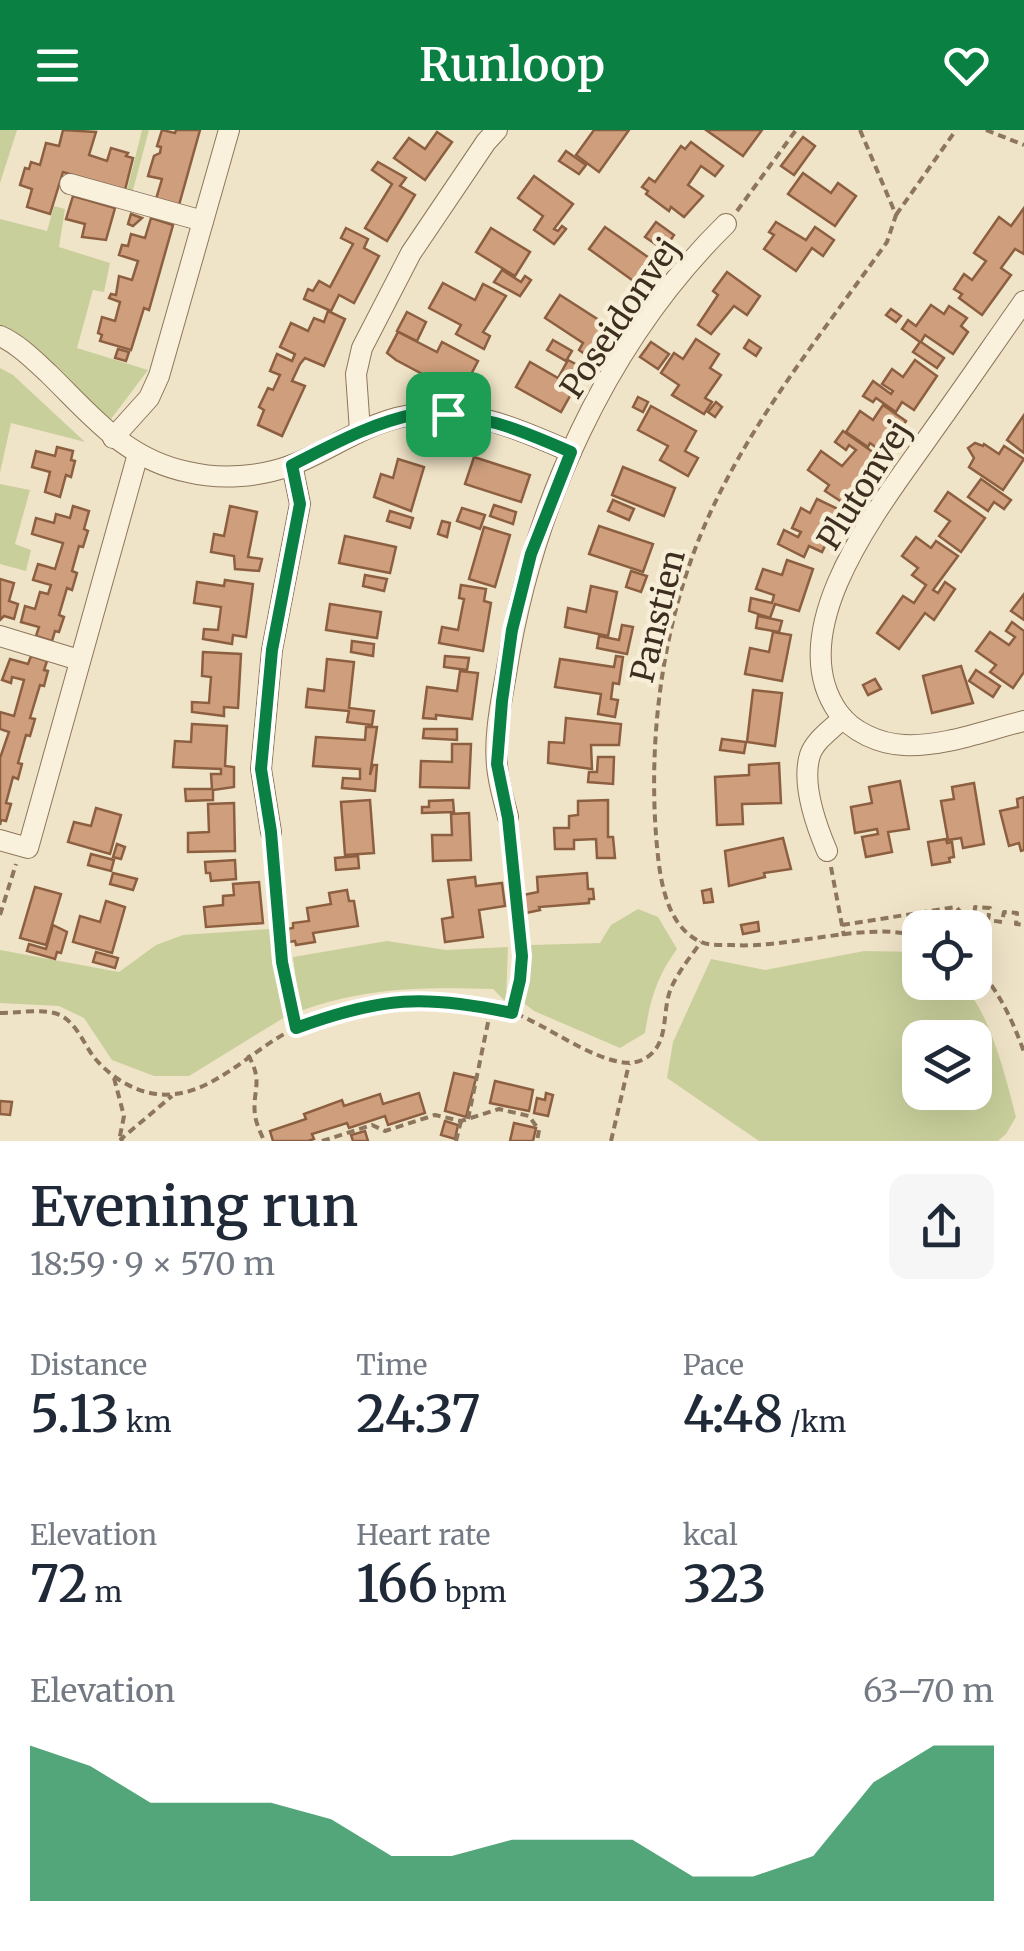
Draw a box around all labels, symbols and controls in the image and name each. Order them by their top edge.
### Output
text: Runloop [419,37,605,93]
icon: menu [30,38,85,93]
icon: heart [939,38,994,93]
street label: Poseidonvej [552,230,688,406]
pin [406,372,491,457]
icon: arrive [421,387,476,442]
street label: Plutonvej [809,413,919,557]
street label: Panstien [622,546,694,686]
map controls [902,910,992,1110]
button: locate [902,910,992,1000]
button: layers [902,1020,992,1110]
text: Evening run [30,1172,358,1241]
button: share [889,1174,994,1279]
text: 18:59 · 9 × 570 m [30,1244,275,1284]
text: Distance [30,1347,147,1383]
text: Time [356,1347,427,1383]
text: Pace [683,1347,744,1383]
text: 5.13 [30,1383,119,1446]
text: 24:37 [356,1383,481,1446]
text: 4:48 [683,1383,783,1446]
text: km [119,1404,172,1440]
text: /km [783,1404,846,1440]
text: Elevation [30,1517,157,1553]
text: Heart rate [356,1517,490,1553]
text: kcal [683,1517,738,1553]
text: 72 [30,1553,88,1616]
text: 166 [356,1553,438,1616]
text: 323 [683,1553,766,1616]
text: m [88,1574,122,1610]
text: bpm [438,1574,506,1610]
text: Elevation [30,1671,175,1711]
text: 63–70 m [863,1671,994,1711]

